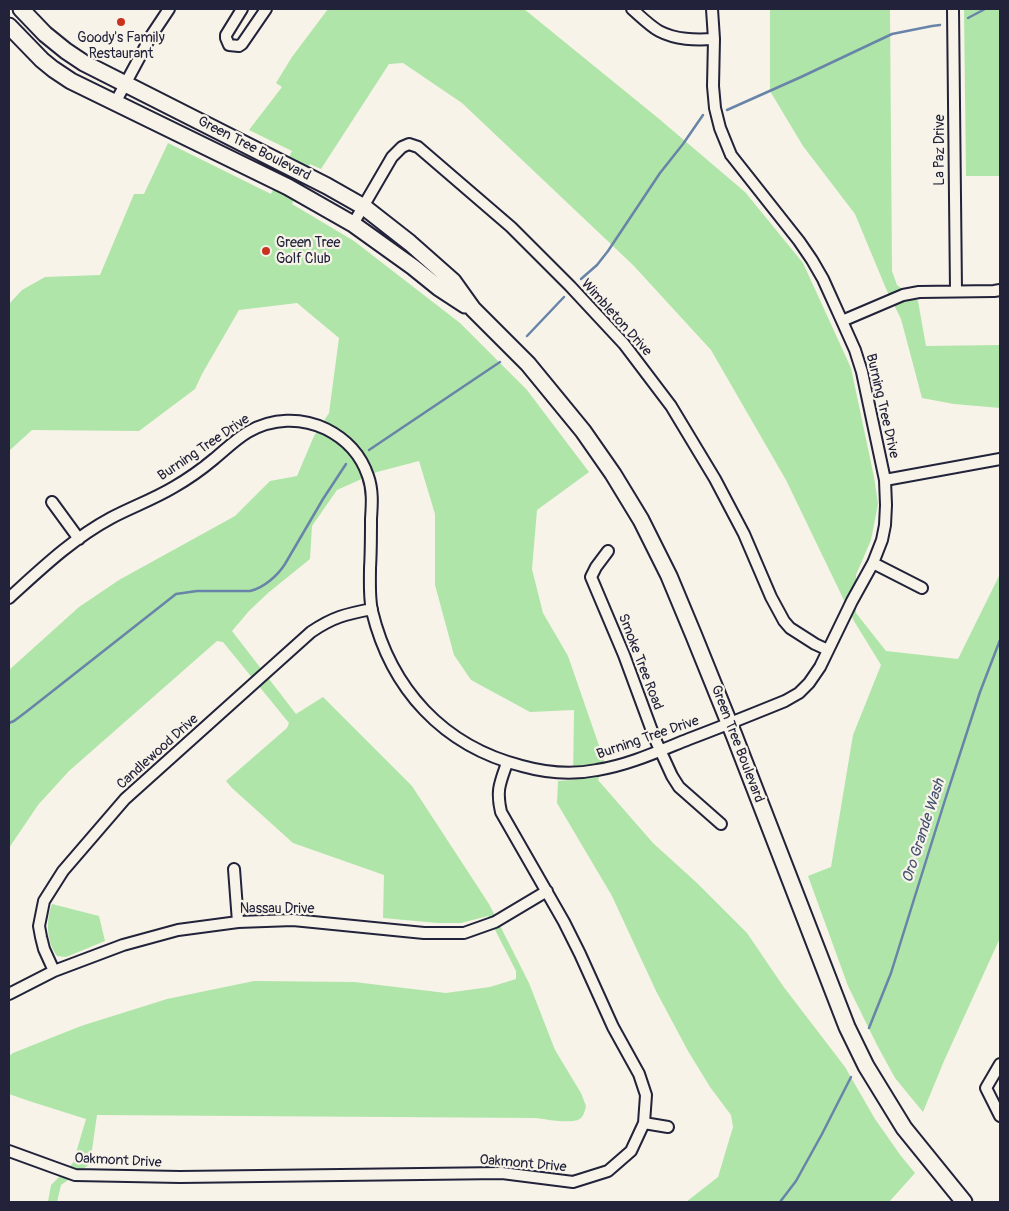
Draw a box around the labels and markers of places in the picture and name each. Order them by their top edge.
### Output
marker: Goody's Family Restaurant [115,16,127,28]
place label: Goody's Family Restaurant [77,30,165,62]
place label: Green Tree Golf Club [276,235,340,268]
marker: Green Tree Golf Club [260,245,272,257]

